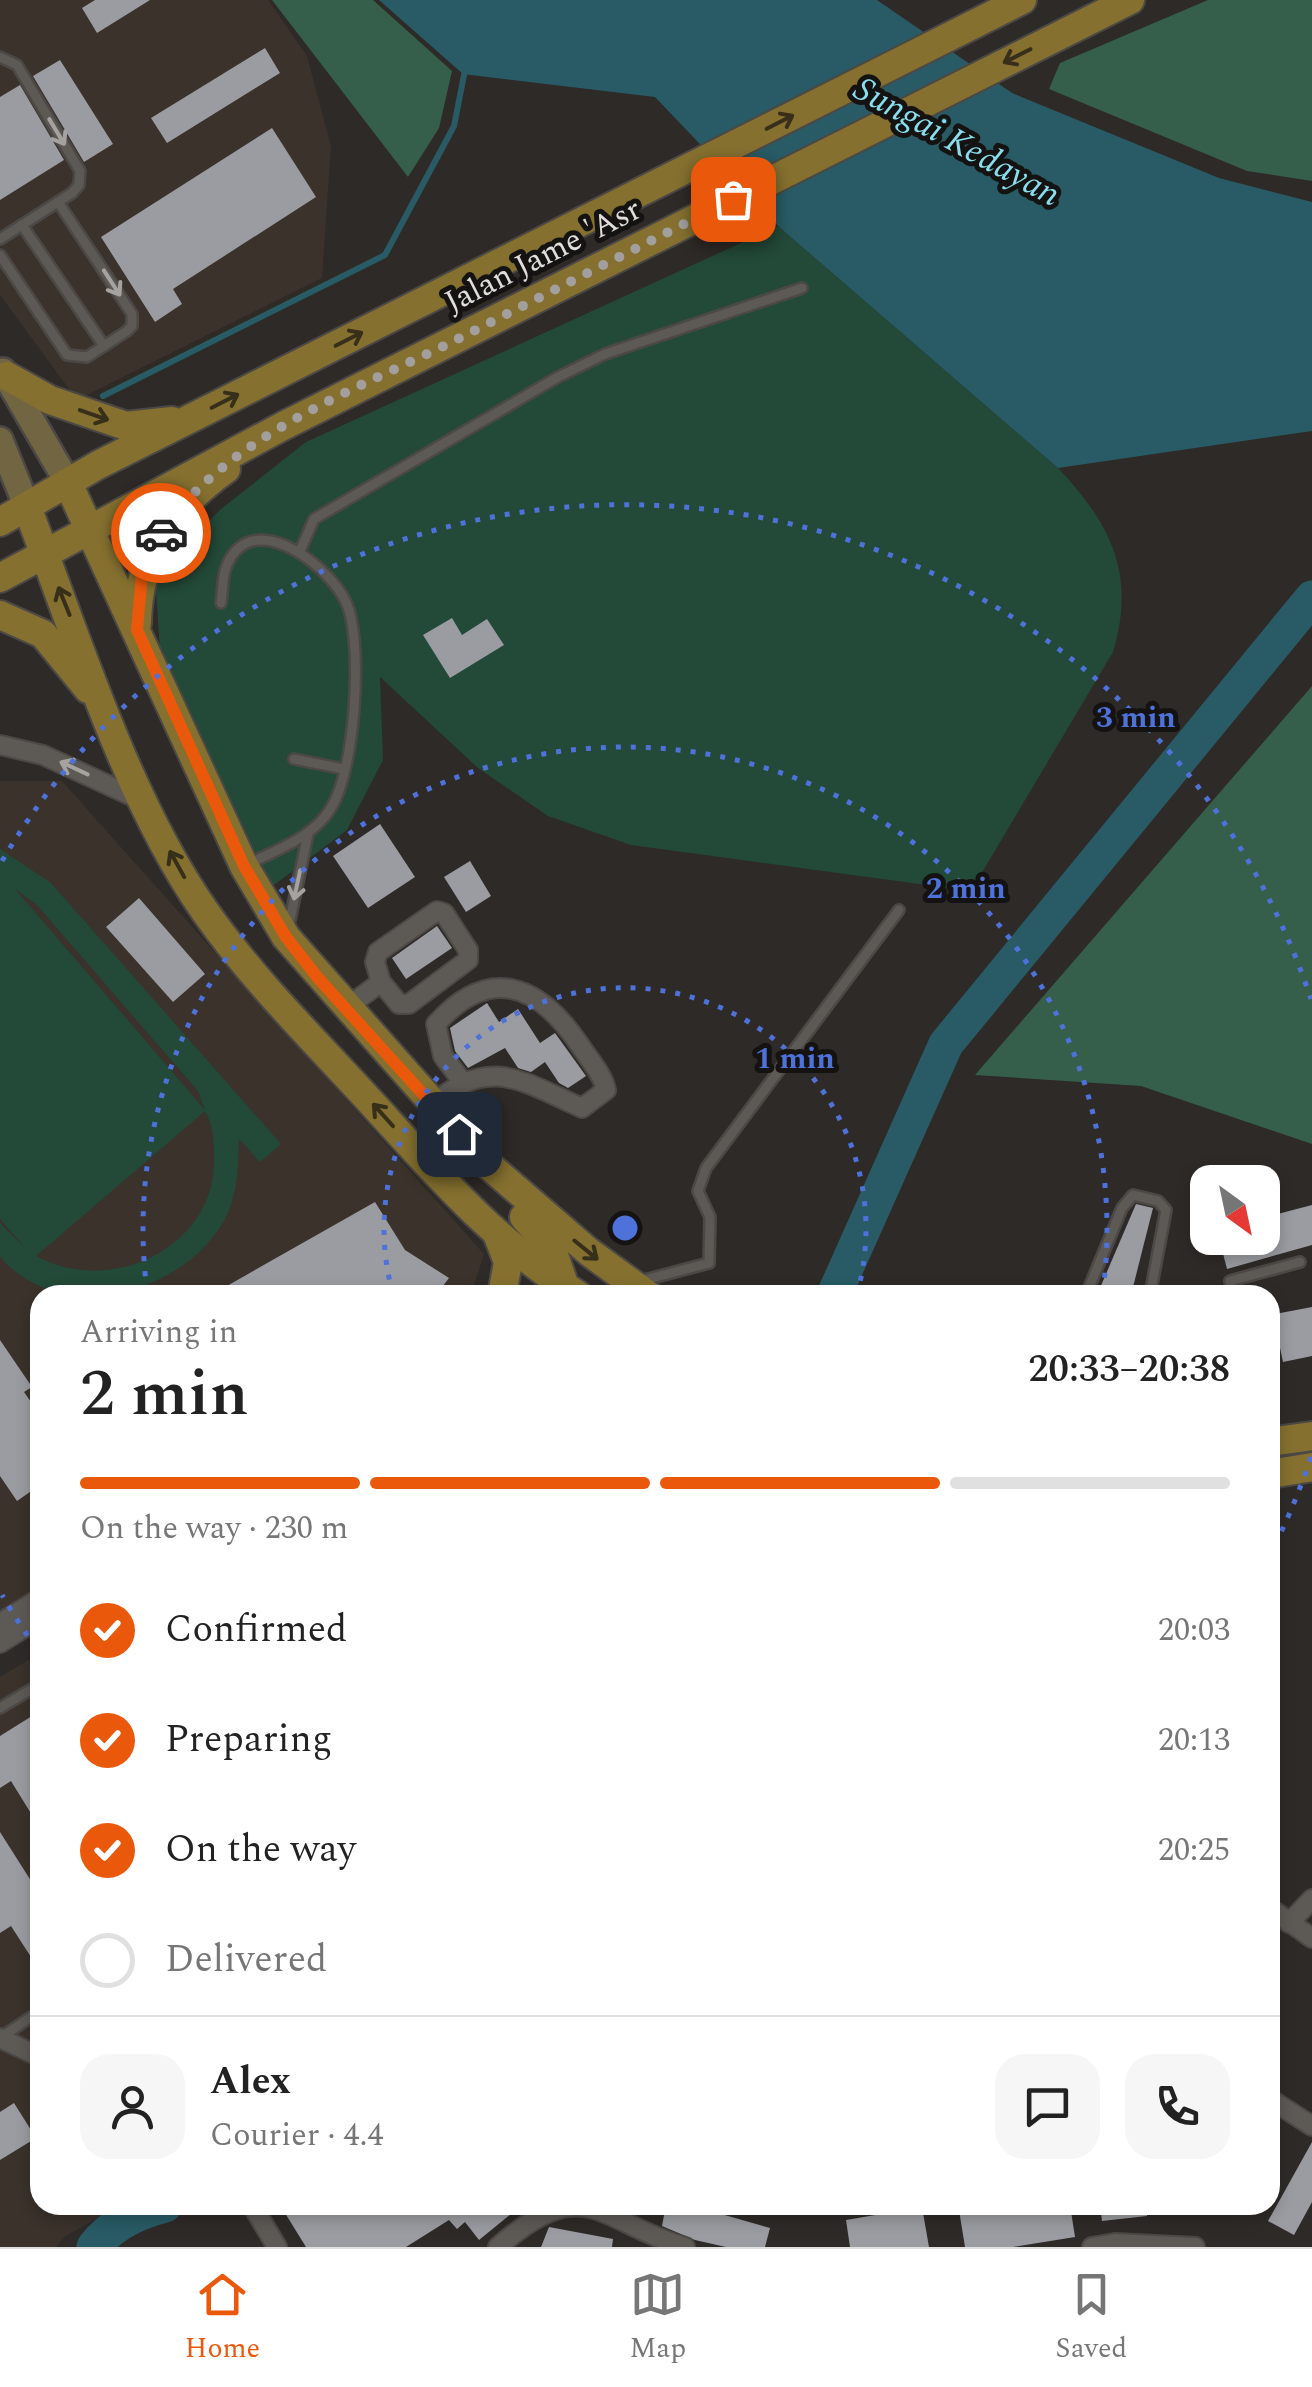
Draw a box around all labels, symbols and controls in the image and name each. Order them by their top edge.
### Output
one-way arrow [1002,47,1032,66]
water label: Sungai Kedayan [844,63,1070,221]
one-way arrow [764,112,794,131]
one-way arrow [47,117,67,146]
pin [691,157,776,242]
icon: bag [706,172,761,227]
street label: Jalan Jame 'Asr [436,185,650,327]
one-way arrow [101,269,122,297]
one-way arrow [334,329,363,348]
one-way arrow [210,391,239,410]
one-way arrow [78,407,110,425]
courier [111,483,211,583]
icon: car [134,506,189,561]
one-way arrow [54,586,72,616]
text: 3 min [1096,695,1176,741]
one-way arrow [60,758,90,777]
one-way arrow [167,850,187,879]
text: 2 min [926,866,1006,912]
one-way arrow [286,869,305,901]
text: 1 min [755,1036,835,1082]
pin [417,1092,502,1177]
one-way arrow [371,1103,394,1128]
icon: home [432,1107,487,1162]
north arrow [1190,1165,1280,1255]
map controls [1190,1165,1280,1255]
centre of rings [607,1210,643,1246]
one-way arrow [572,1239,599,1260]
text: Arriving in [80,1308,237,1357]
text: 20:33–20:38 [1028,1341,1230,1399]
text: 2 min [80,1345,249,1444]
text: On the way · 230 m [80,1504,348,1553]
text: Confirmed [165,1601,347,1659]
icon: check [80,1603,135,1658]
text: 20:03 [1158,1606,1230,1655]
text: Preparing [165,1711,332,1769]
icon: check [80,1713,135,1768]
text: 20:13 [1158,1716,1230,1765]
text: On the way [165,1821,356,1879]
icon: check [80,1823,135,1878]
text: 20:25 [1158,1826,1230,1875]
text: Delivered [165,1931,327,1989]
text: Alex [210,2053,291,2111]
button: person [80,2054,185,2159]
button: chat [995,2054,1100,2159]
button: phone [1125,2054,1230,2159]
text: Courier · 4.4 [210,2111,383,2160]
tab: Home [185,2267,260,2370]
tab: Map [630,2267,686,2370]
tab: Saved [1055,2267,1127,2370]

